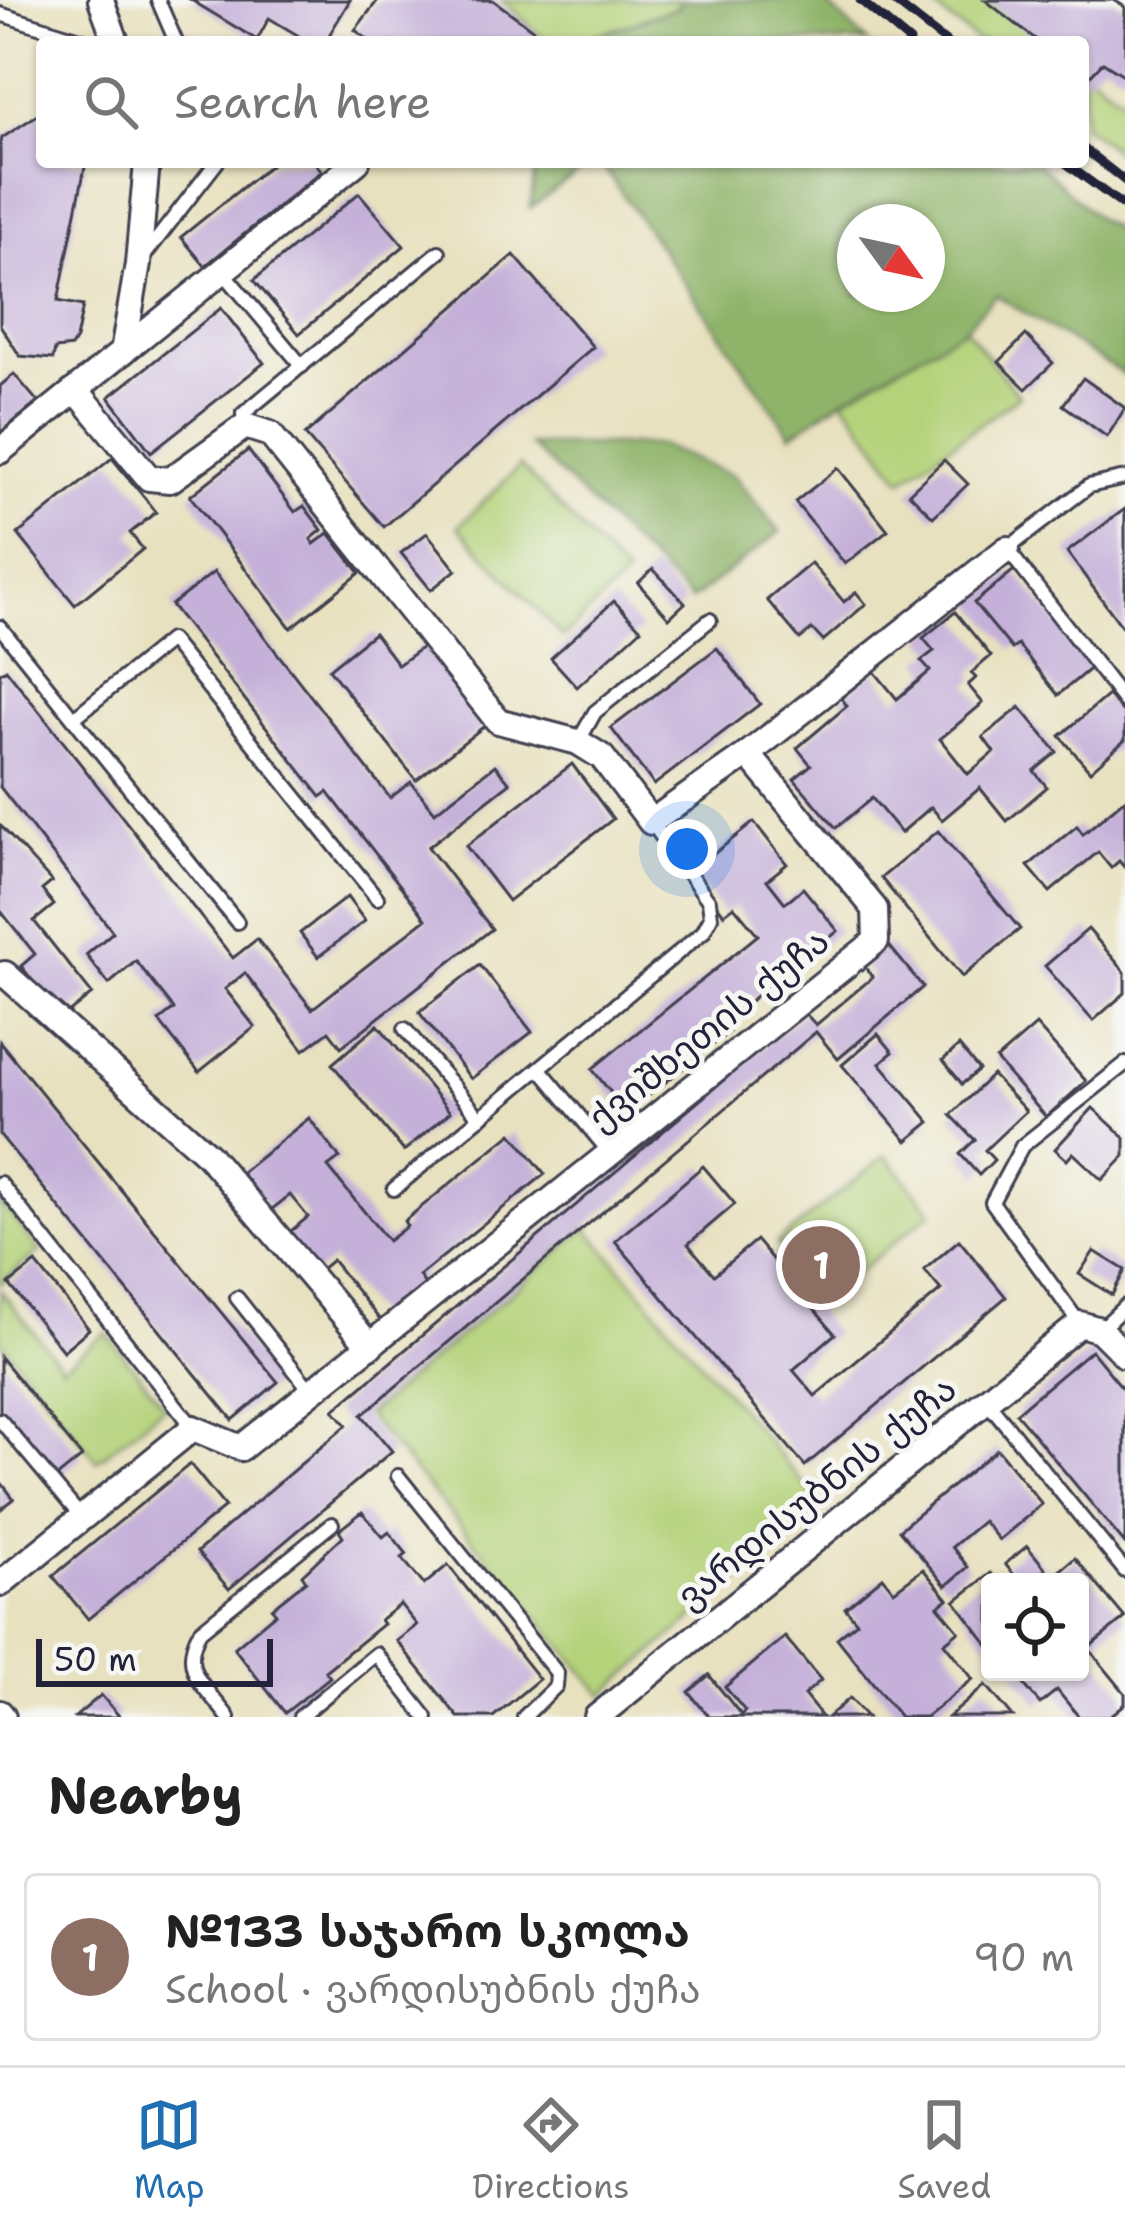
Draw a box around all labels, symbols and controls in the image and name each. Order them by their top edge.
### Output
search box [36,36,1089,168]
icon: search [78,69,144,135]
text: Search here [174,72,431,132]
north arrow [837,204,945,312]
your location [657,819,717,879]
street label: ქვიშხეთის ქუჩა [577,917,839,1142]
pin: 1 [782,1220,860,1310]
street label: ვარდისუბნის ქუჩა [666,1364,966,1620]
map controls [981,1573,1089,1681]
button: locate [981,1573,1089,1681]
scale bar [36,1633,273,1686]
text: 50 m [54,1637,137,1682]
text: Nearby [48,1761,243,1829]
text: №133 საჯარო სკოლა [165,1901,690,1961]
text: 1 [81,1931,99,1983]
text: 90 m [973,1931,1074,1983]
text: School · ვარდისუბნის ქუჩა [165,1963,701,2015]
tab: Map [134,2092,205,2209]
tab: Directions [472,2092,630,2209]
tab: Saved [897,2092,991,2209]

